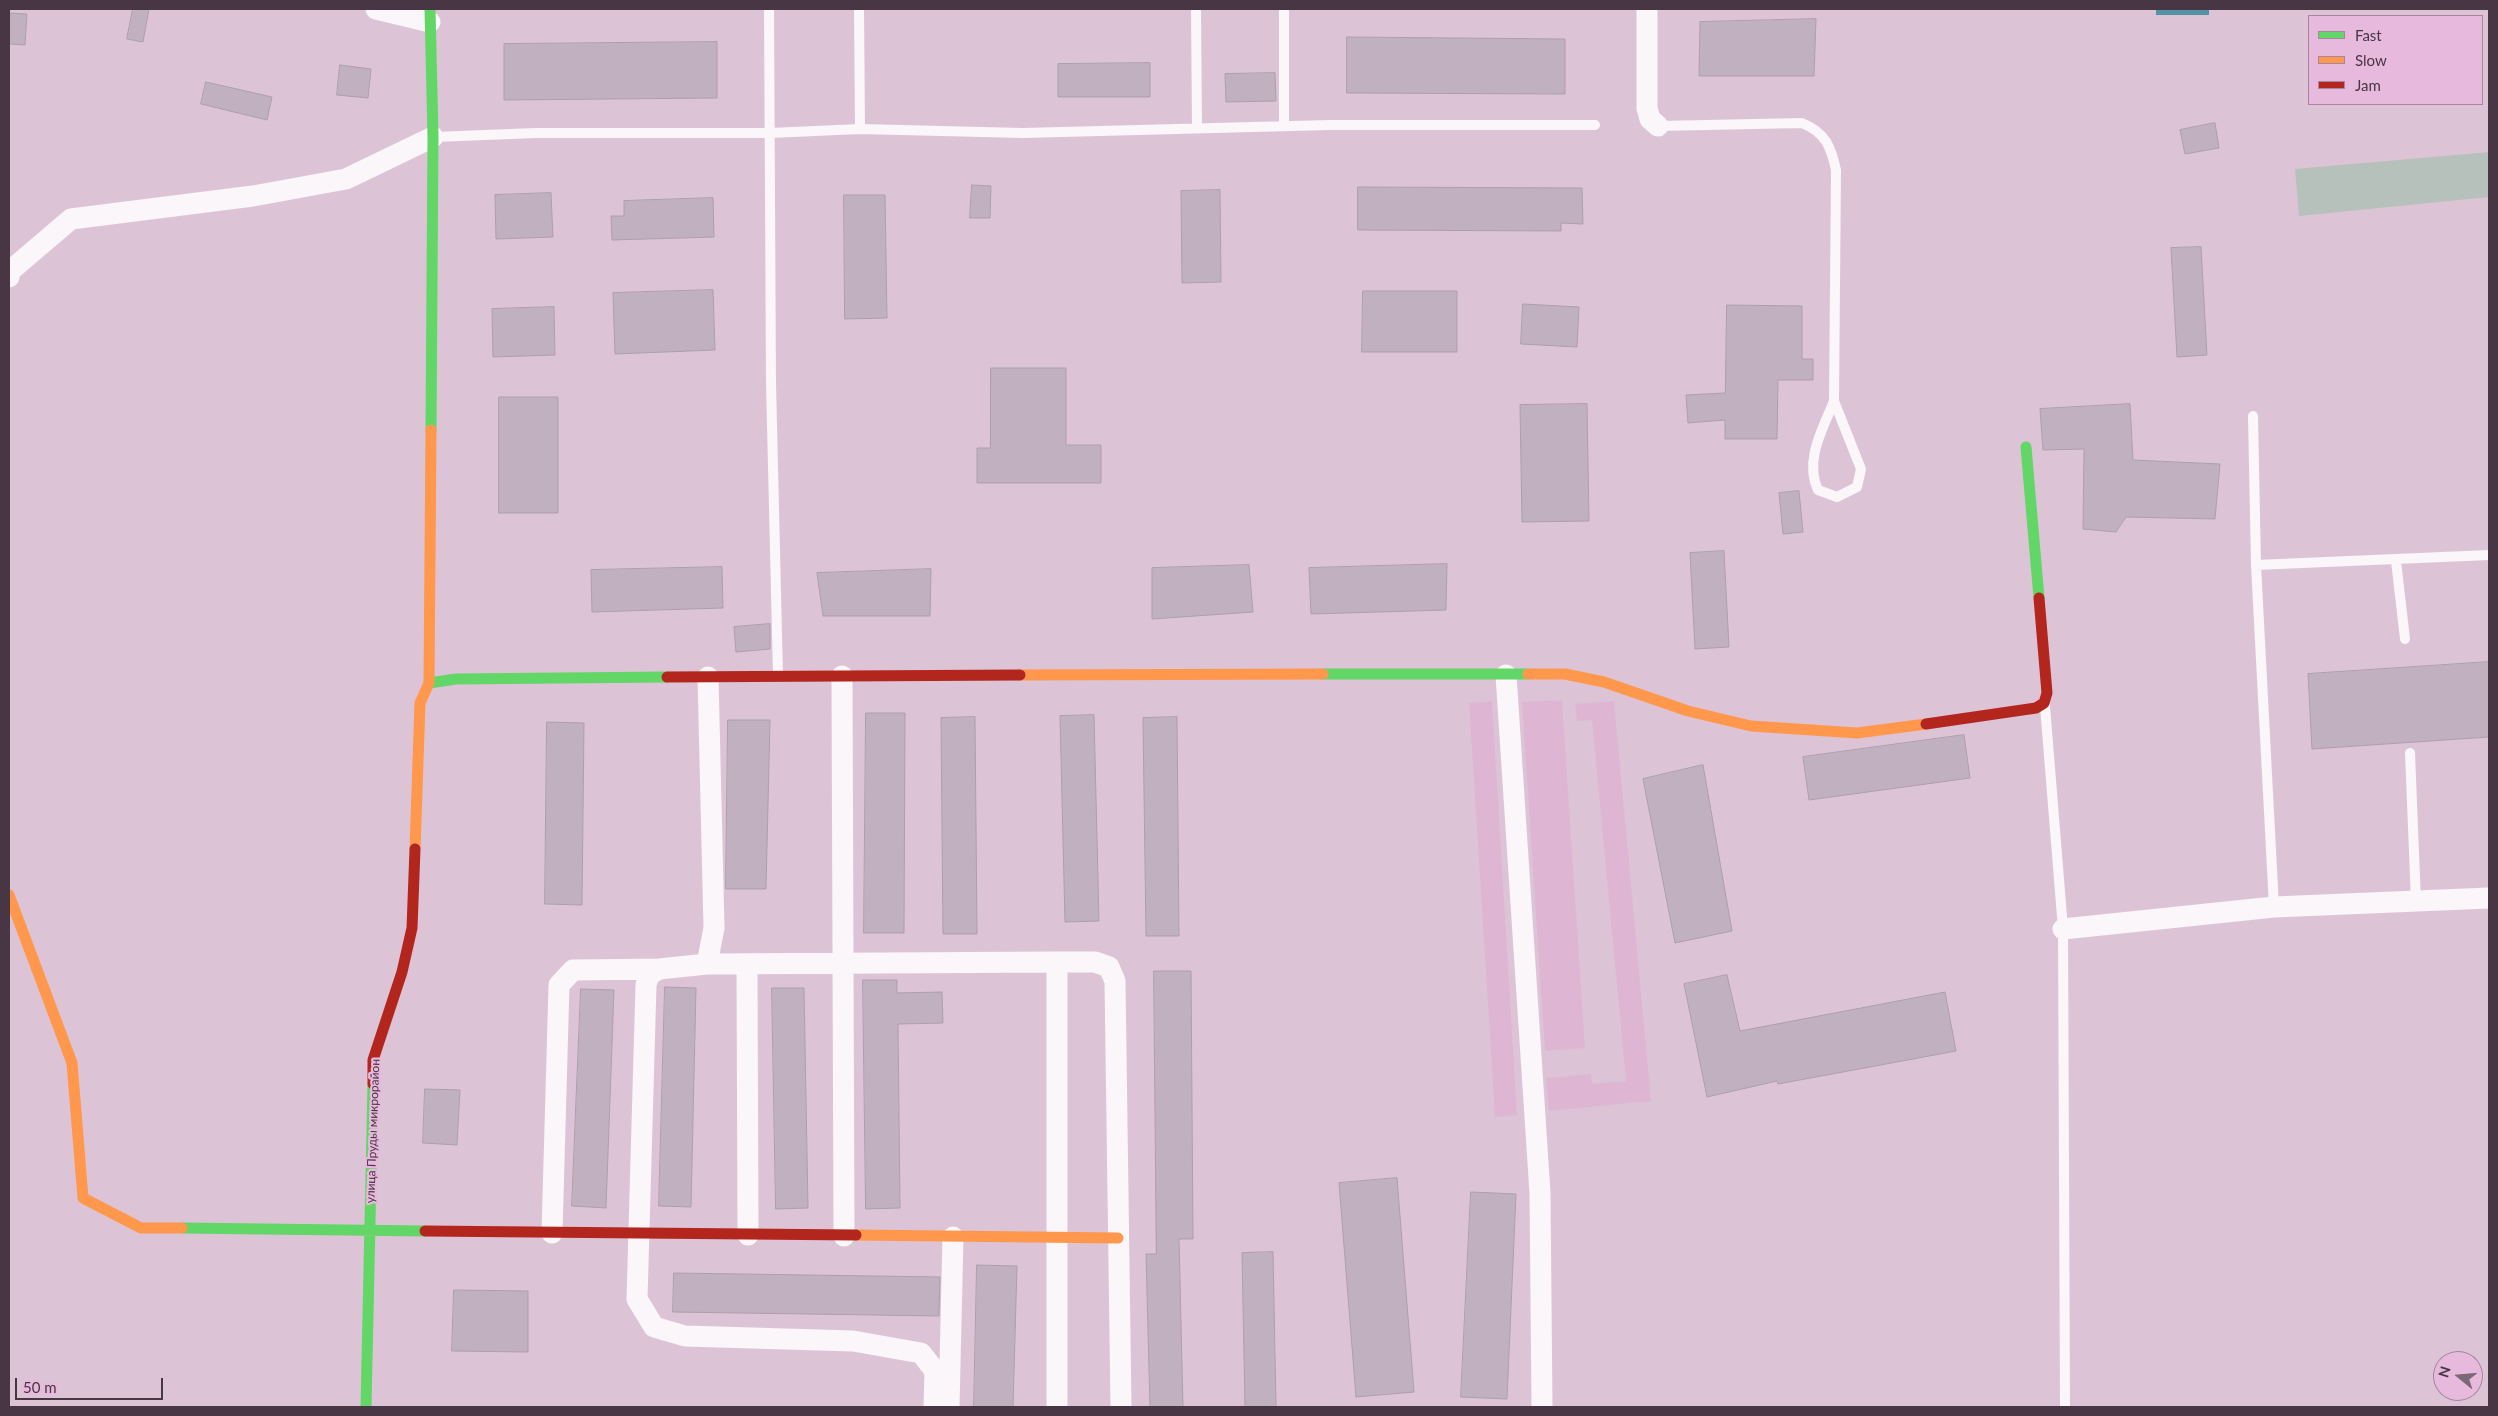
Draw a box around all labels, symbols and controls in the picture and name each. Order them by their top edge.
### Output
legend [2308,15,2483,105]
text: Fast [2355,26,2382,44]
text: Slow [2355,51,2387,69]
text: Jam [2355,76,2381,94]
street label: улица Пруды микрорайон [363,1059,383,1203]
north arrow [2433,1351,2483,1401]
text: N [2434,1364,2454,1379]
scale bar [18,1368,165,1400]
text: 50 m [23,1378,57,1396]

